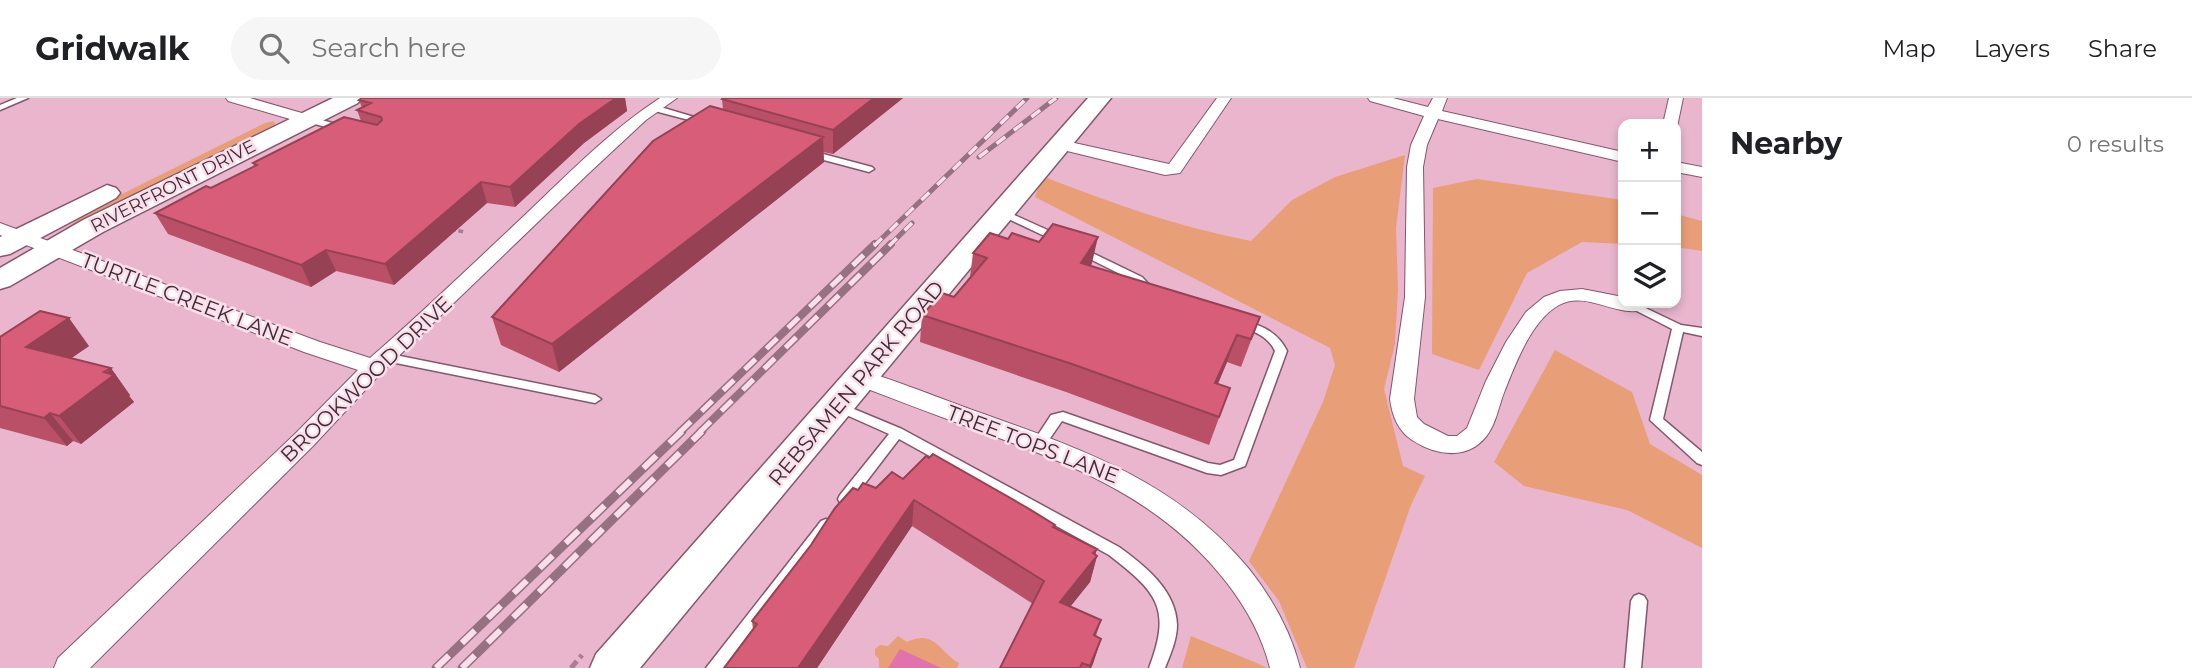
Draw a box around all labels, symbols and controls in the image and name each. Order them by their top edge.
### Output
search box [231,17,721,80]
text: Gridwalk [35,28,189,68]
icon: search [255,29,293,67]
text: Search here [311,32,466,64]
text: Map [1882,34,1936,63]
text: Layers [1974,34,2050,63]
text: Share [2088,34,2157,63]
map controls [1618,119,1681,308]
button: + [1618,119,1681,182]
text: Nearby [1730,125,1842,162]
text: 0 results [2067,130,2164,158]
street label: RIVERFRONT DRIVE [87,135,259,237]
button: − [1618,182,1681,245]
button: layers [1618,245,1681,308]
street label: TURTLE CREEK LANE [78,247,296,351]
street label: REBSAMEN PARK ROAD [763,276,949,490]
street label: BROOKWOOD DRIVE [275,291,457,467]
street label: TREE TOPS LANE [943,400,1123,488]

